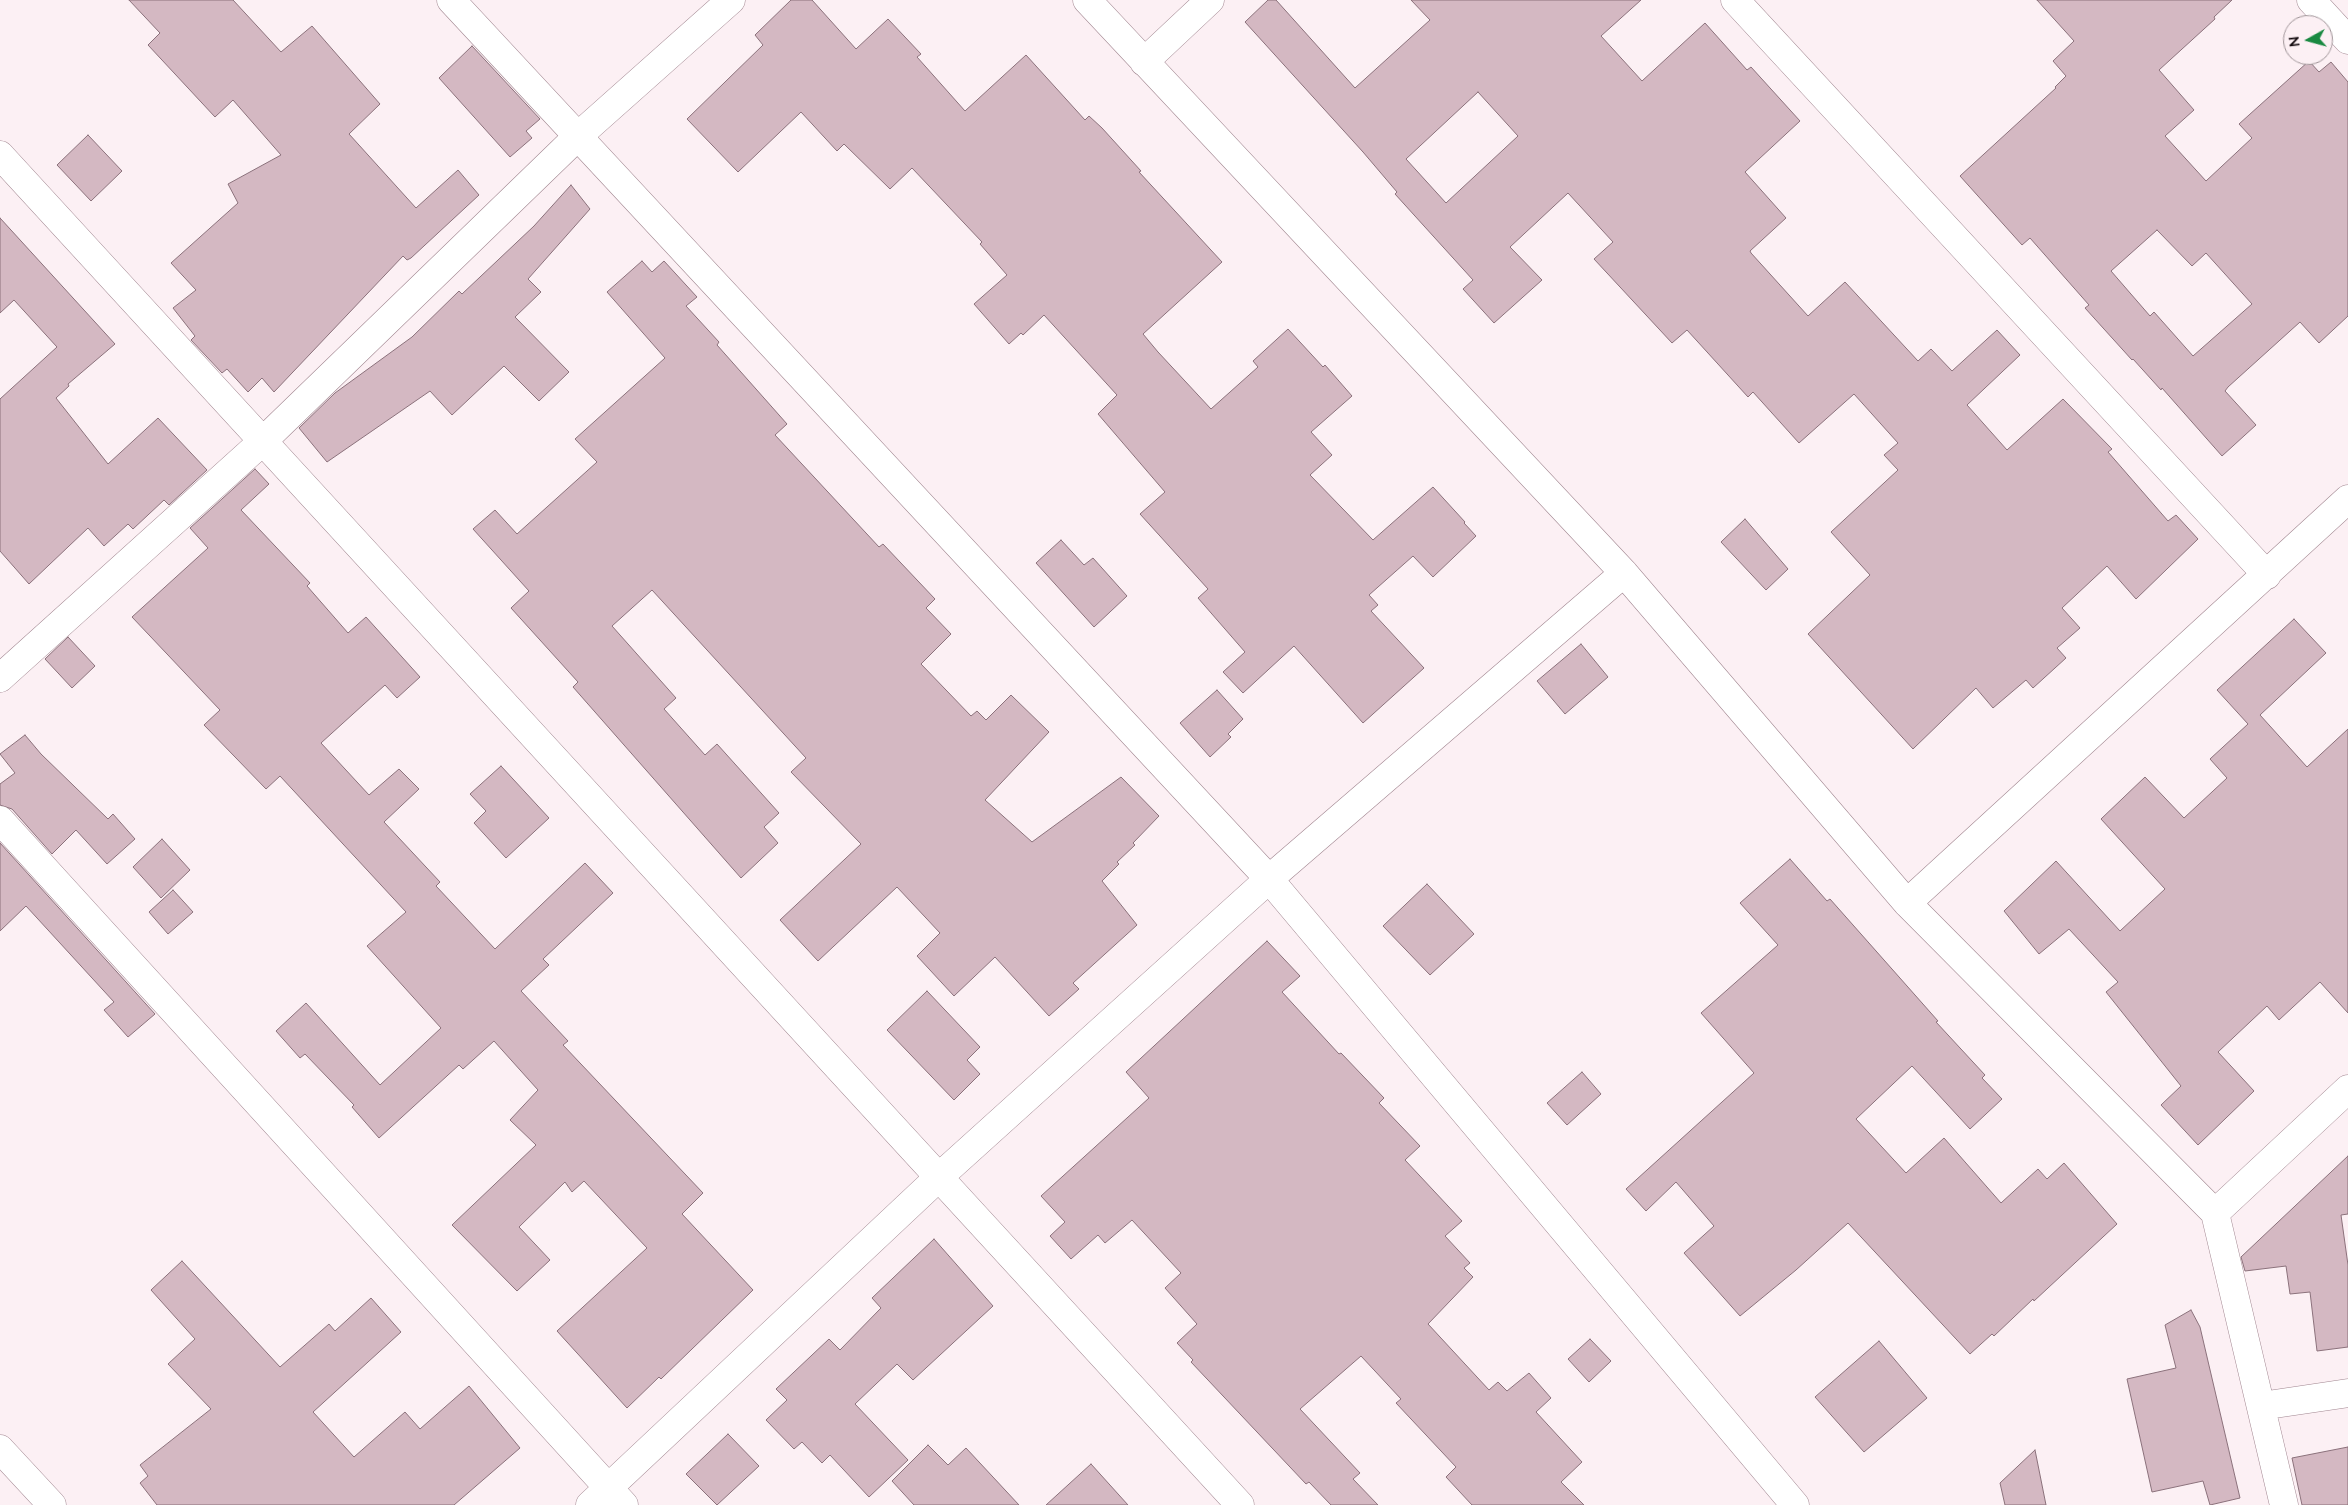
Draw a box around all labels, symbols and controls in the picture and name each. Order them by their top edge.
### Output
north arrow [2283,15,2333,65]
text: N [2285,35,2304,48]

